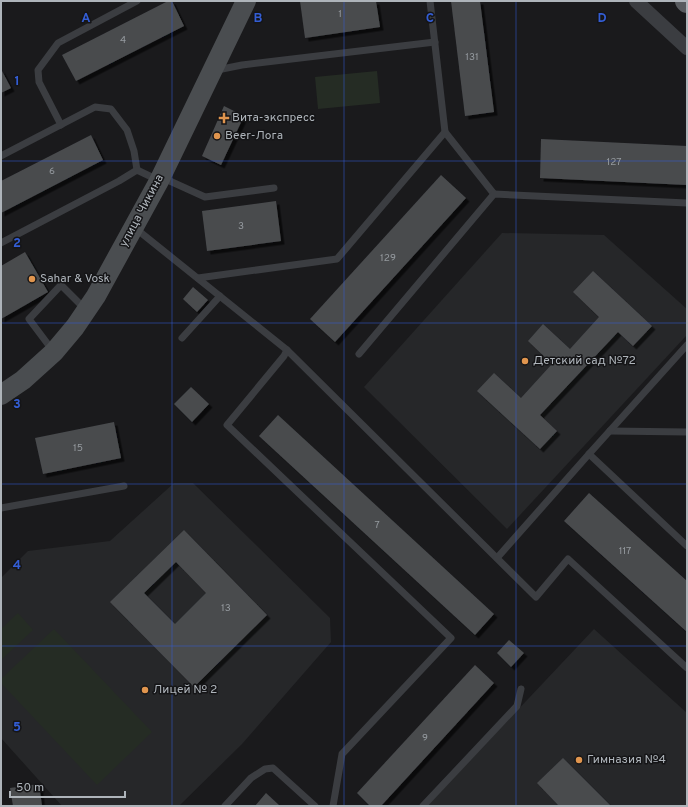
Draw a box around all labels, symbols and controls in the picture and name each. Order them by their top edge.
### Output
house number: 1 [338,8,342,21]
text: A [81,11,91,27]
text: B [254,11,263,27]
text: C [426,11,434,27]
text: D [597,11,607,27]
house number: 4 [120,34,126,47]
house number: 131 [465,51,479,64]
text: 1 [14,74,20,90]
place label: Вита-экспресс [232,110,315,126]
marker: Вита-экспресс [219,113,229,123]
place label: Beer-Лога [225,128,283,144]
marker: Beer-Лога [212,131,222,141]
house number: 127 [607,156,621,169]
house number: 6 [49,165,55,178]
street label: улица Чикина [116,172,168,250]
house number: 3 [238,220,244,233]
text: 2 [13,236,21,252]
house number: 129 [380,252,396,265]
place label: Sahar & Vosk [40,271,110,287]
marker: Sahar & Vosk [27,274,37,284]
place label: Детский сад №72 [533,353,636,369]
marker: Детский сад №72 [520,356,530,366]
text: 3 [13,397,21,413]
house number: 15 [73,442,83,455]
house number: 7 [374,519,380,532]
house number: 117 [619,545,631,558]
text: 4 [13,558,21,574]
house number: 13 [221,602,231,615]
place label: Лицей № 2 [153,682,217,698]
marker: Лицей № 2 [140,685,150,695]
text: 5 [13,720,21,736]
house number: 9 [422,732,428,745]
place label: Гимназия №4 [587,752,666,768]
marker: Гимназия №4 [574,755,584,765]
scale bar [10,773,125,799]
text: 50 m [16,780,44,796]

